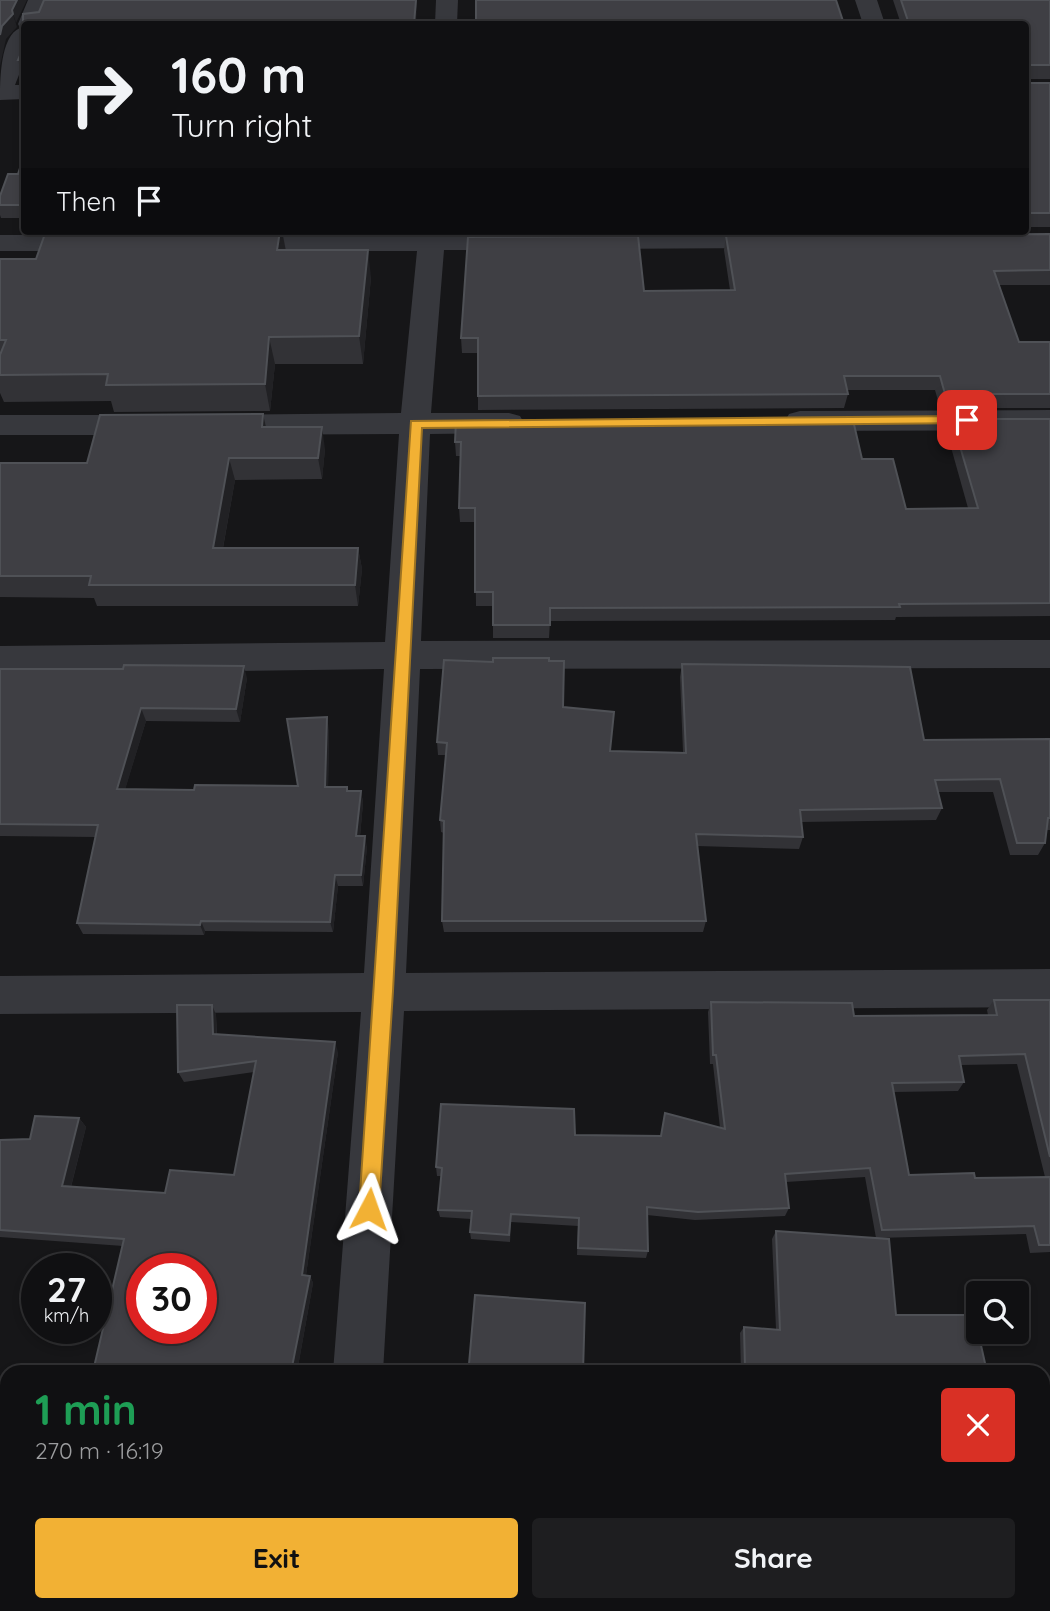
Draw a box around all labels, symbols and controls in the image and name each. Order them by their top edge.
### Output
text: 160 m [171,44,306,105]
icon: right [56,49,147,140]
text: Turn right [171,105,312,145]
icon: arrive [130,182,168,220]
text: Then [56,185,116,218]
pin [937,390,997,450]
icon: arrive [948,401,986,439]
position arrow [332,1172,406,1246]
speed limit sign: 30 [126,1253,217,1344]
text: 27 [47,1267,86,1311]
map controls [966,1281,1029,1344]
button: search [966,1281,1029,1344]
text: km/h [44,1304,89,1327]
text: 1 min [35,1383,137,1436]
button: close [941,1388,1015,1462]
text: 270 m · 16:19 [35,1436,164,1465]
button: Exit [35,1518,518,1598]
button: Share [532,1518,1015,1598]

